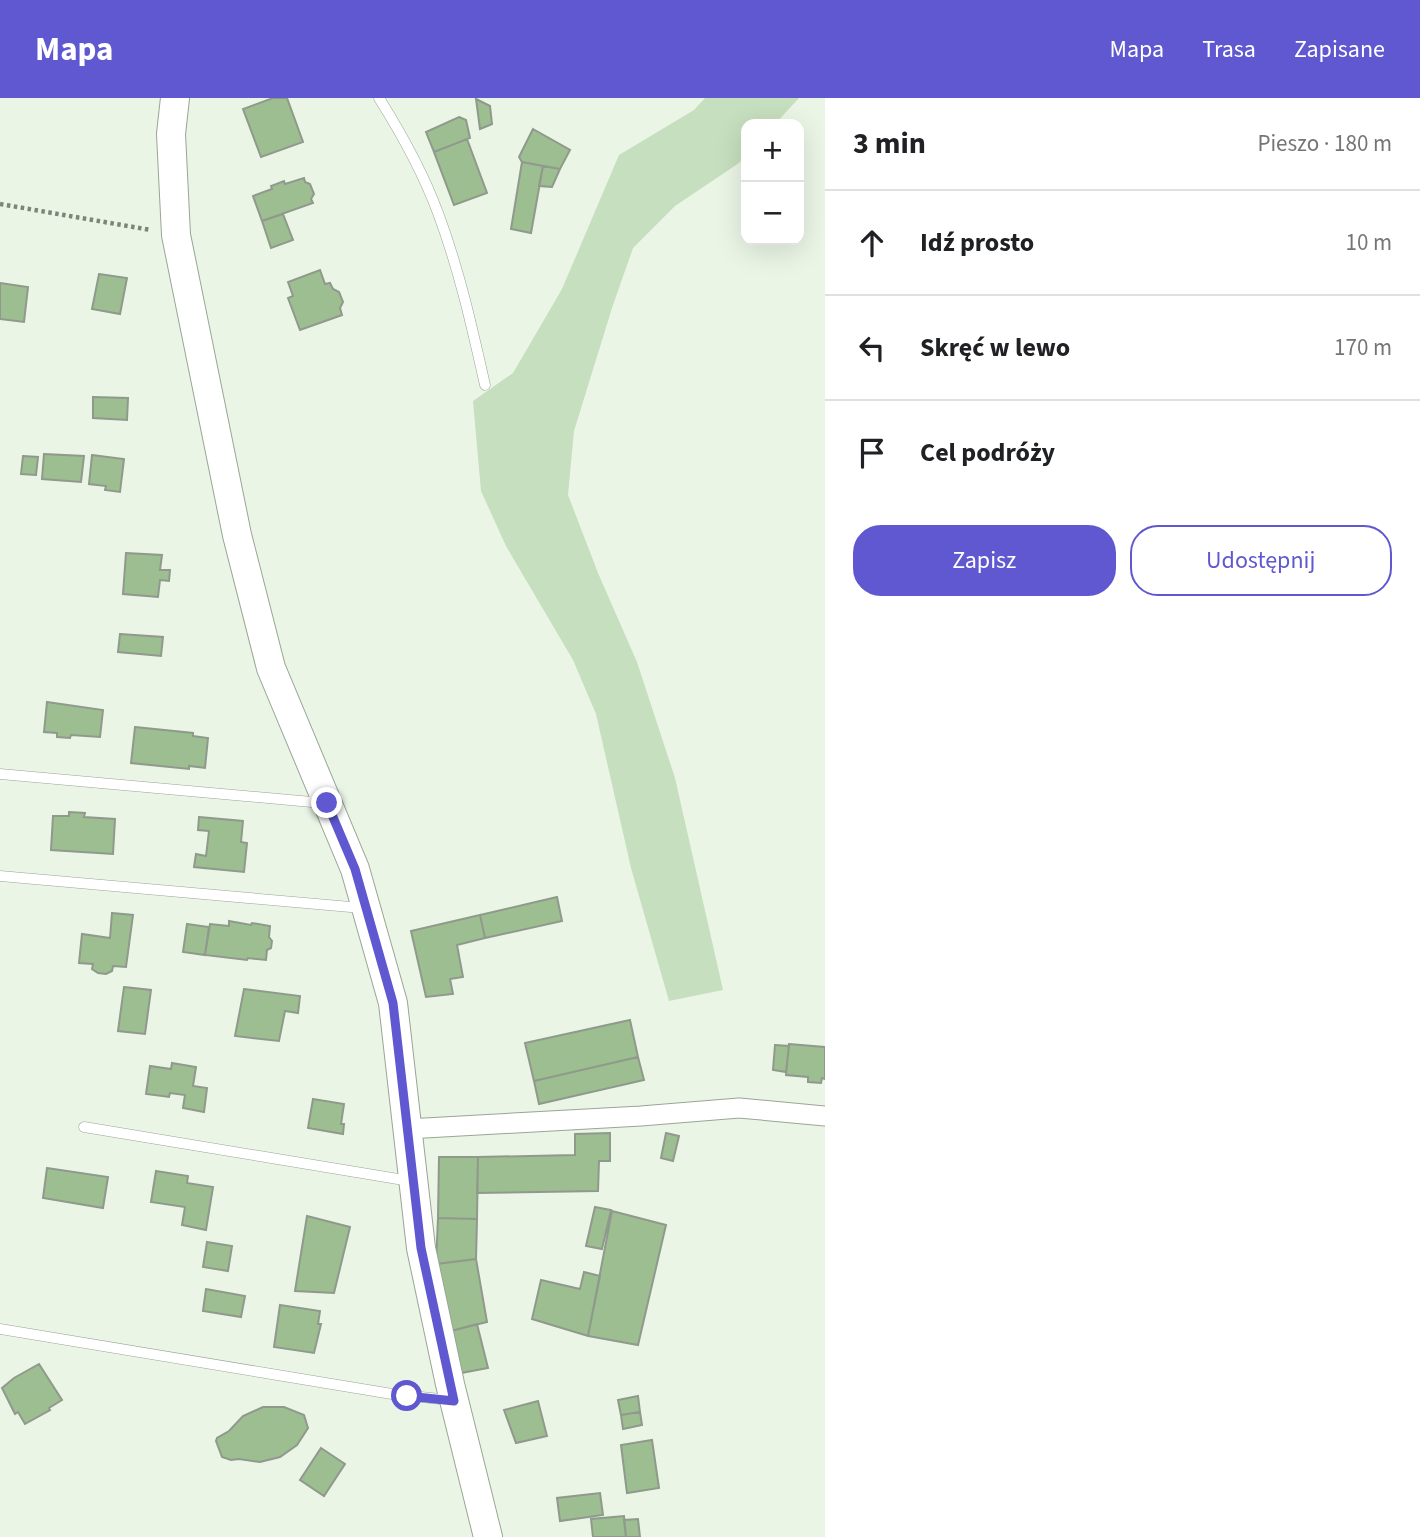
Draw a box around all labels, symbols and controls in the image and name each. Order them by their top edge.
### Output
text: Mapa [35,26,113,73]
text: Mapa [1110,32,1164,67]
text: Trasa [1202,32,1256,67]
text: Zapisane [1294,32,1385,67]
map controls [741,119,804,245]
button: + [741,119,804,182]
text: 3 min [853,122,926,165]
text: Pieszo · 180 m [1257,127,1392,160]
button: − [741,182,804,245]
icon: ahead [853,224,891,262]
text: Idź prosto [920,224,1034,261]
text: 10 m [1345,226,1392,259]
icon: left [853,329,891,367]
text: Skręć w lewo [920,329,1070,366]
text: 170 m [1334,331,1392,364]
icon: arrive [853,434,891,472]
text: Cel podróży [920,434,1055,471]
button: Zapisz [853,525,1116,596]
button: Udostępnij [1130,525,1392,596]
route end [311,787,342,818]
route start [391,1380,422,1411]

